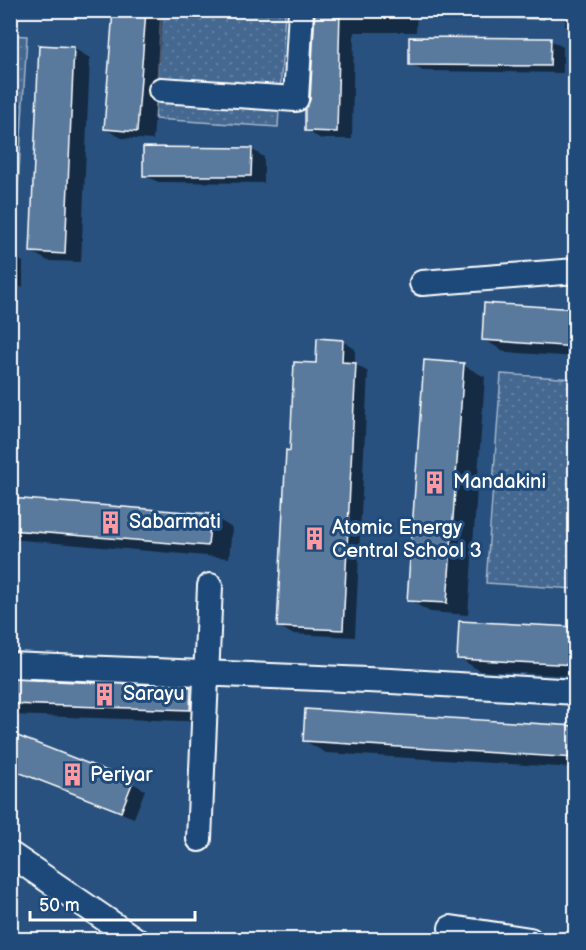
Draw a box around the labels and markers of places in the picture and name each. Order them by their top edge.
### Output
building icon: Mandakini [422,469,448,495]
place label: Mandakini [453,470,546,494]
building icon: Sabarmati [98,509,124,535]
place label: Sabarmati [129,510,221,534]
place label: Atomic Energy Central School 3 [332,516,482,563]
building icon: Atomic Energy Central School 3 [301,526,327,552]
building icon: Sarayu [92,681,118,707]
place label: Sarayu [123,682,185,706]
building icon: Periyar [59,762,85,788]
place label: Periyar [90,763,153,787]

